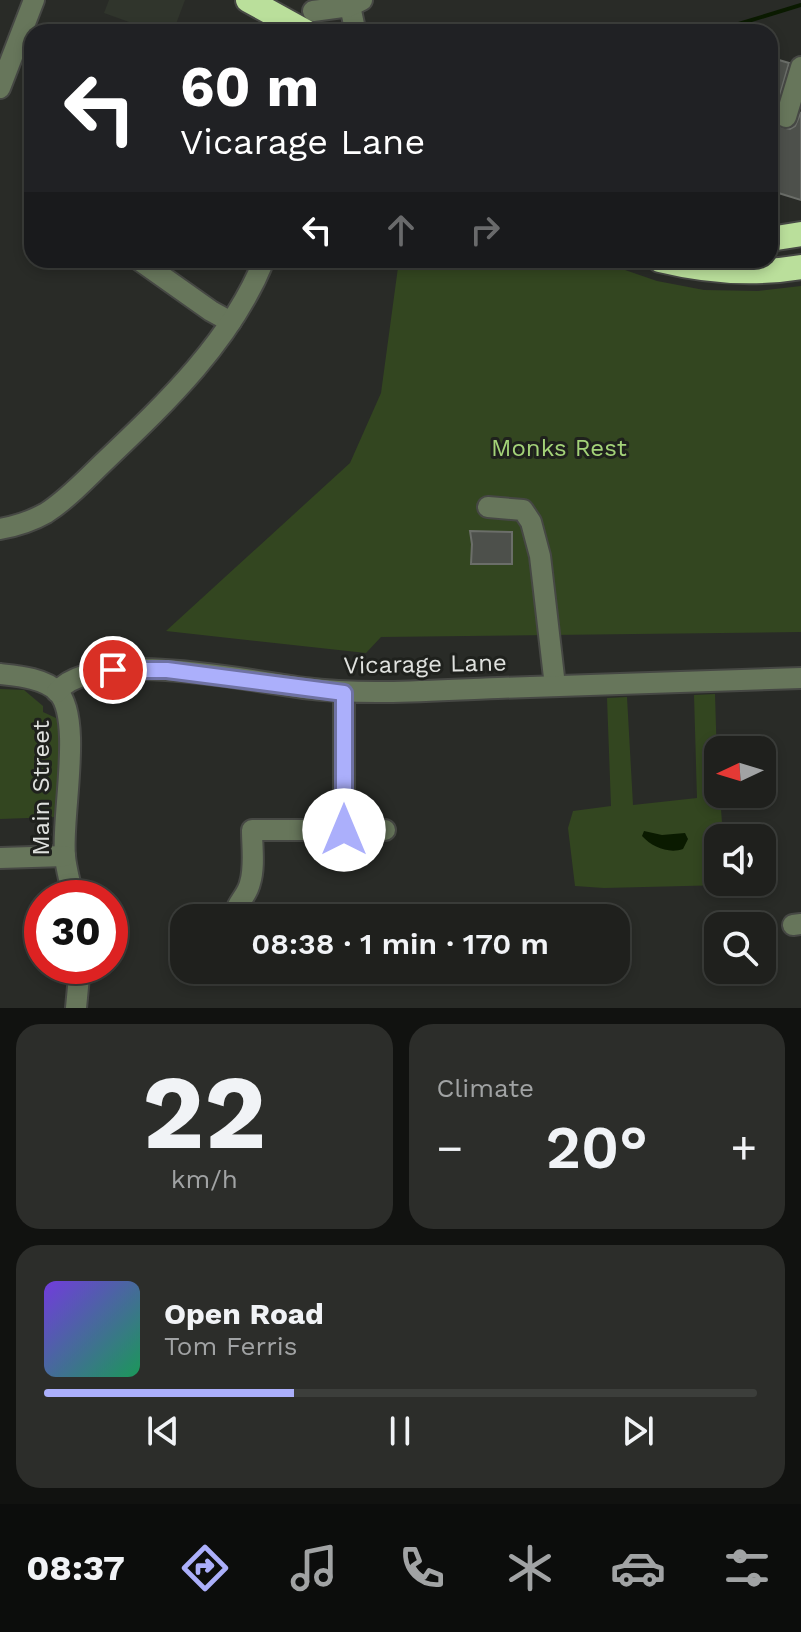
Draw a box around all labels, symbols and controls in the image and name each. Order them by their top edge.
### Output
text: 60 m [180,54,319,120]
icon: left [48,56,152,160]
text: Vicarage Lane [180,121,425,163]
icon: left [295,208,339,252]
icon: ahead [379,208,423,252]
icon: right [463,208,507,252]
park label: Monks Rest [491,434,627,462]
pin [79,636,147,704]
icon: arrive [91,648,135,692]
street label: Vicarage Lane [343,649,507,679]
street label: Main Street [27,720,55,856]
north arrow [704,736,776,808]
map controls [704,736,776,984]
position arrow [302,788,386,872]
button: sound [704,824,776,896]
speed limit sign: 30 [24,880,128,984]
button: search [704,912,776,984]
text: 08:38 · 1 min · 170 m [251,926,549,961]
text: 22 [142,1051,266,1173]
text: Climate [437,1073,534,1103]
text: 20° [545,1112,648,1183]
text: − [437,1122,463,1174]
text: + [730,1122,757,1174]
text: km/h [171,1164,238,1194]
text: Open Road [164,1296,324,1331]
text: Tom Ferris [164,1331,297,1361]
icon: previous [141,1409,185,1453]
icon: pause [378,1409,422,1453]
icon: next [616,1409,660,1453]
icon: directions [177,1540,233,1596]
icon: music [286,1540,342,1596]
icon: phone [394,1540,450,1596]
icon: climate [502,1540,558,1596]
icon: car [610,1540,666,1596]
icon: filters [719,1540,775,1596]
text: 08:37 [26,1547,125,1589]

